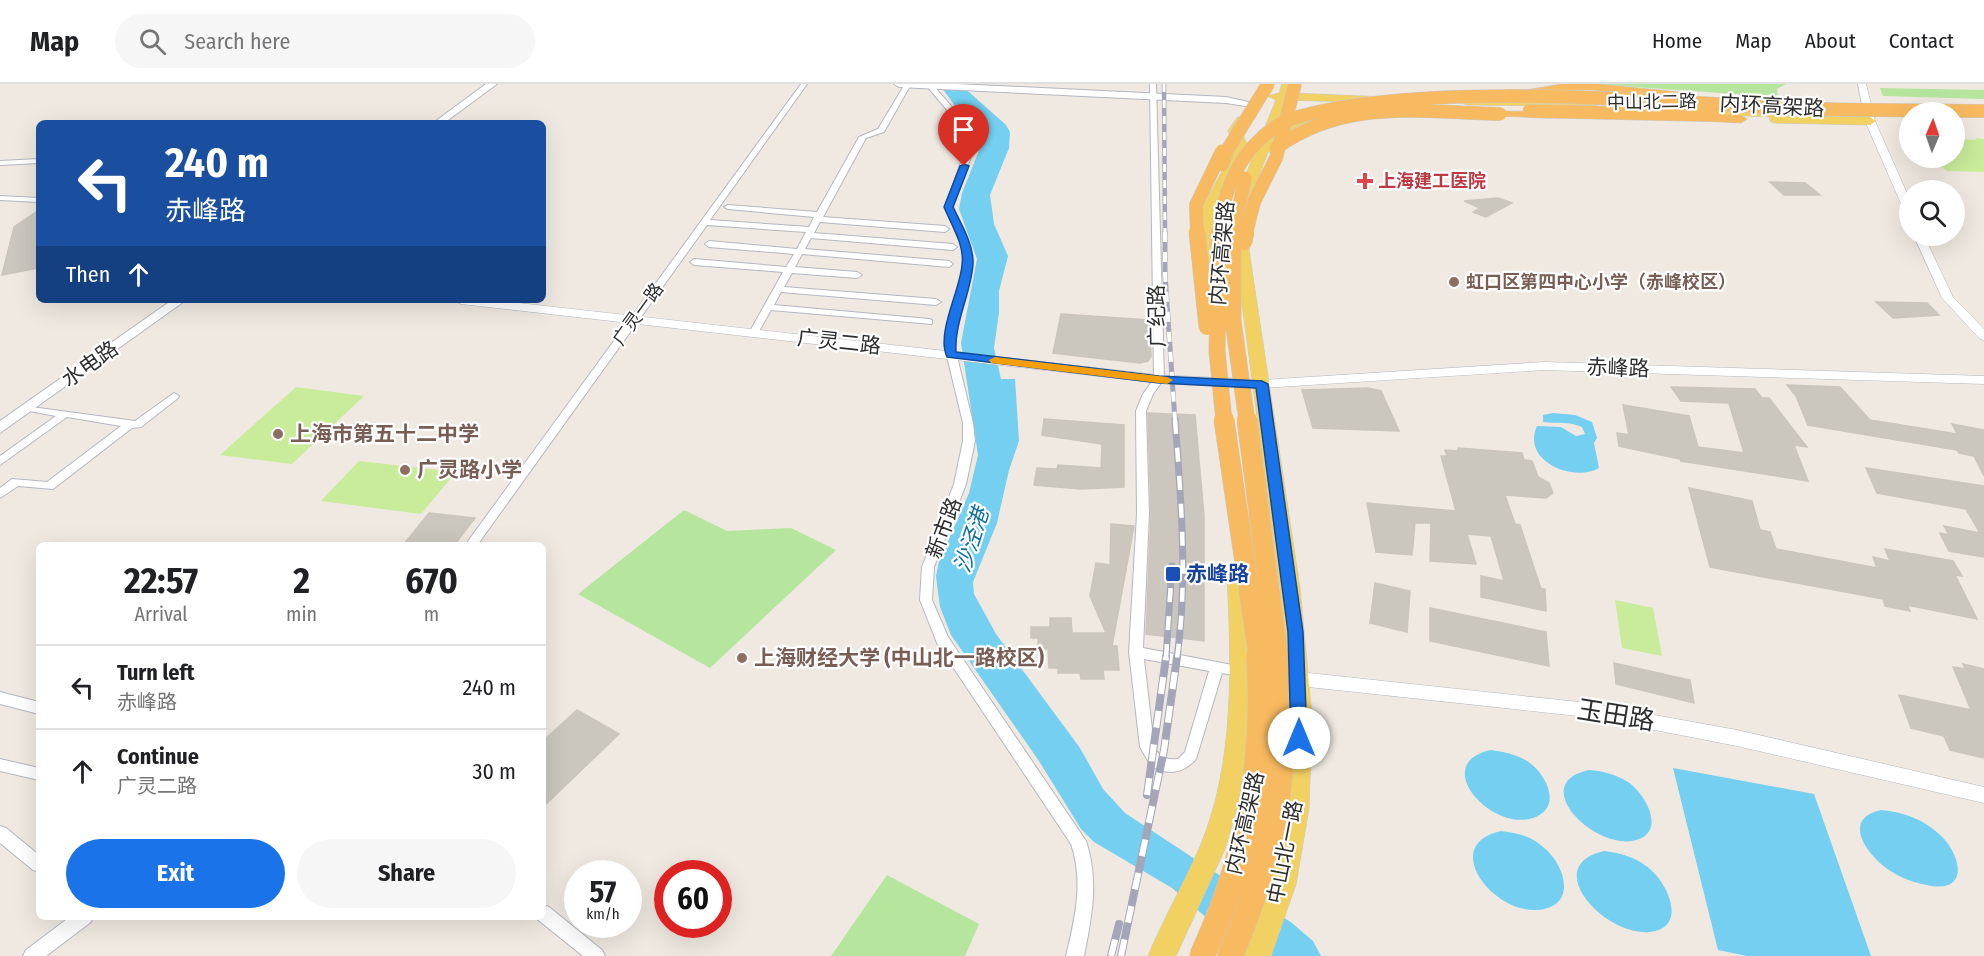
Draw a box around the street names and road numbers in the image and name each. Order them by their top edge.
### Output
street label: 中山北二路 [1607,90,1697,114]
street label: 内环高架路 [1719,90,1825,122]
street label: 内环高架路 [1204,200,1240,306]
street label: 广灵一路 [608,278,668,350]
street label: 广纪路 [1143,284,1171,348]
street label: 广灵二路 [796,325,882,359]
street label: 水电路 [57,335,123,393]
street label: 赤峰路 [1586,354,1650,382]
street label: 新市路 [921,494,967,562]
street label: 玉田路 [1575,694,1657,737]
street label: 内环高架路 [1221,769,1269,877]
street label: 中山北一路 [1262,798,1308,906]

